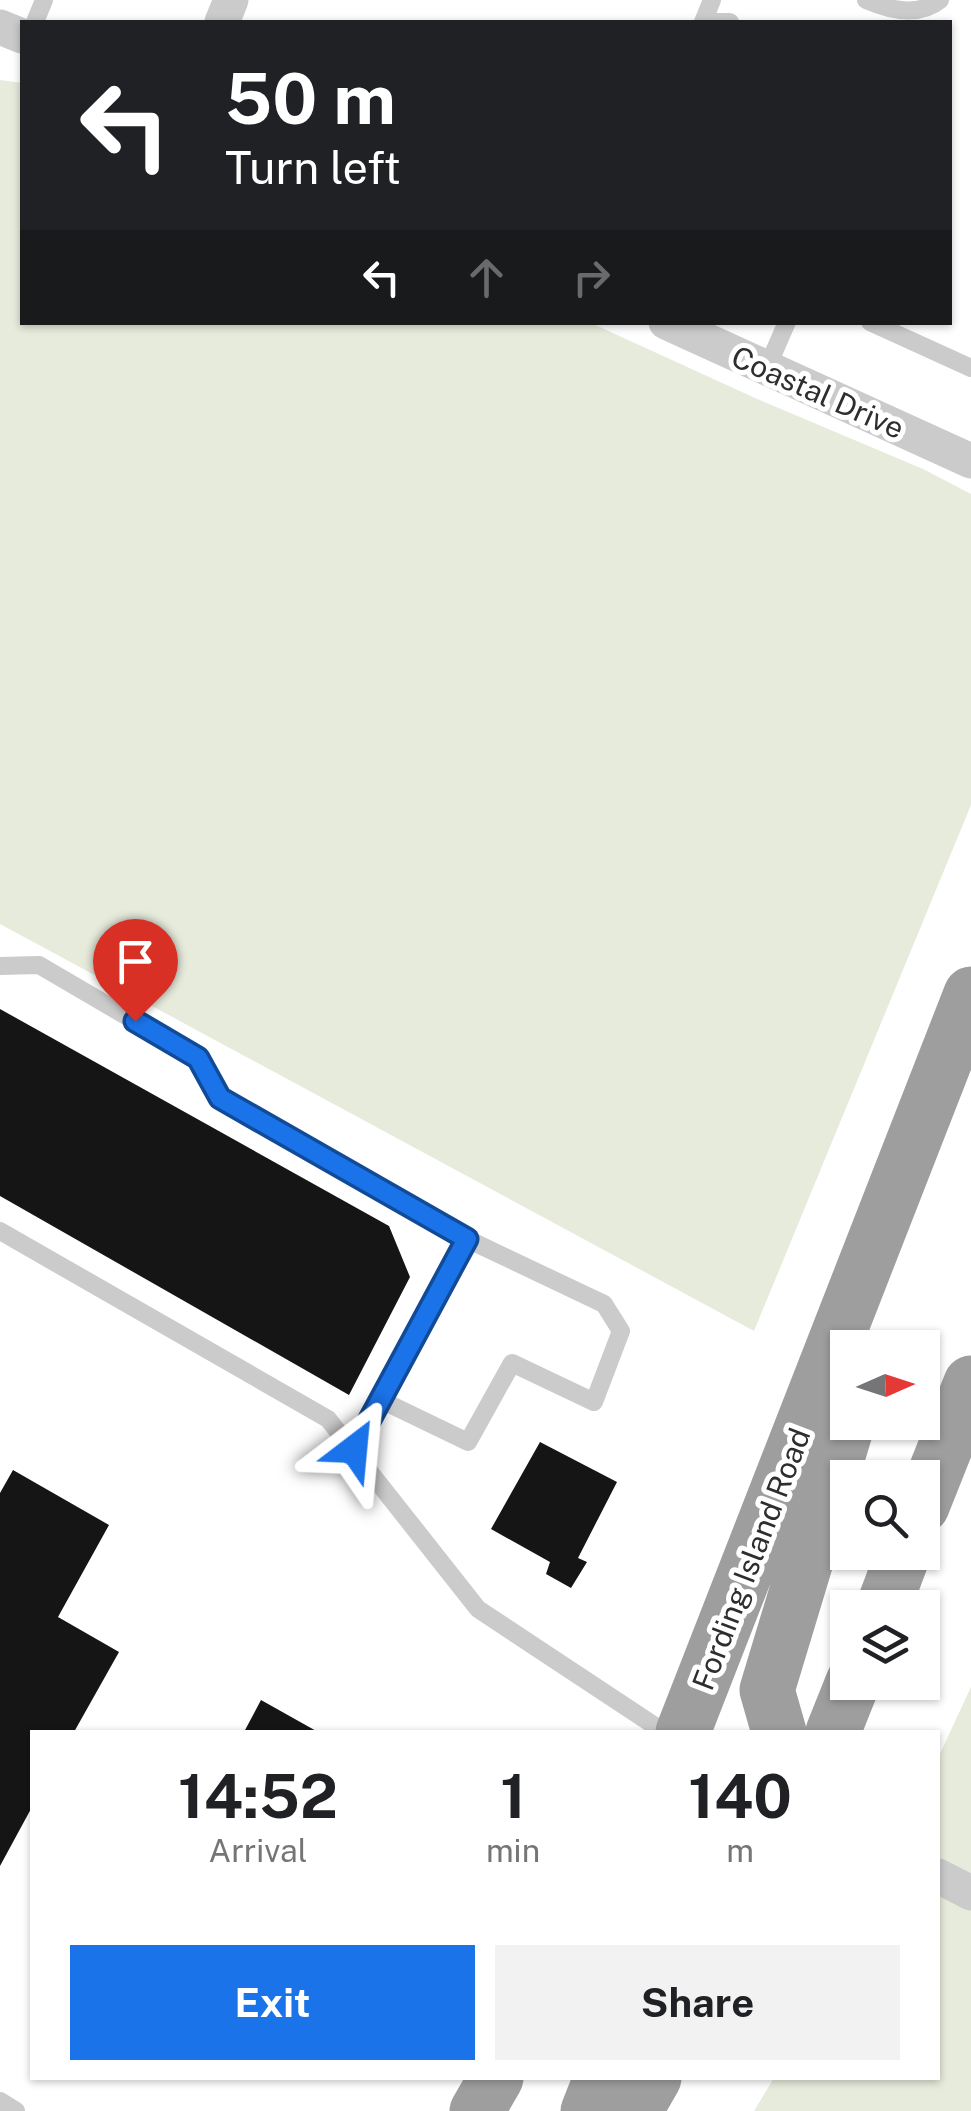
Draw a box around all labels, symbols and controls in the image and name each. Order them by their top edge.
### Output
text: 50 m [225,57,396,140]
icon: left [60,60,190,190]
text: Turn left [225,141,401,194]
icon: left [354,250,409,305]
icon: ahead [459,250,514,305]
icon: right [564,250,619,305]
street label: Coastal Drive [726,338,910,446]
pin [93,919,178,1022]
icon: arrive [108,934,163,989]
north arrow [830,1330,940,1440]
map controls [830,1330,940,1700]
position arrow [302,1397,406,1501]
street label: Fording Island Road [684,1423,818,1695]
button: search [830,1460,940,1570]
button: layers [830,1590,940,1700]
text: 14:52 [178,1761,338,1832]
text: 1 [500,1761,526,1832]
text: 140 [688,1761,792,1832]
text: Arrival [209,1832,307,1869]
text: min [486,1832,540,1869]
text: m [726,1832,754,1869]
button: Exit [70,1945,475,2060]
button: Share [495,1945,900,2060]

